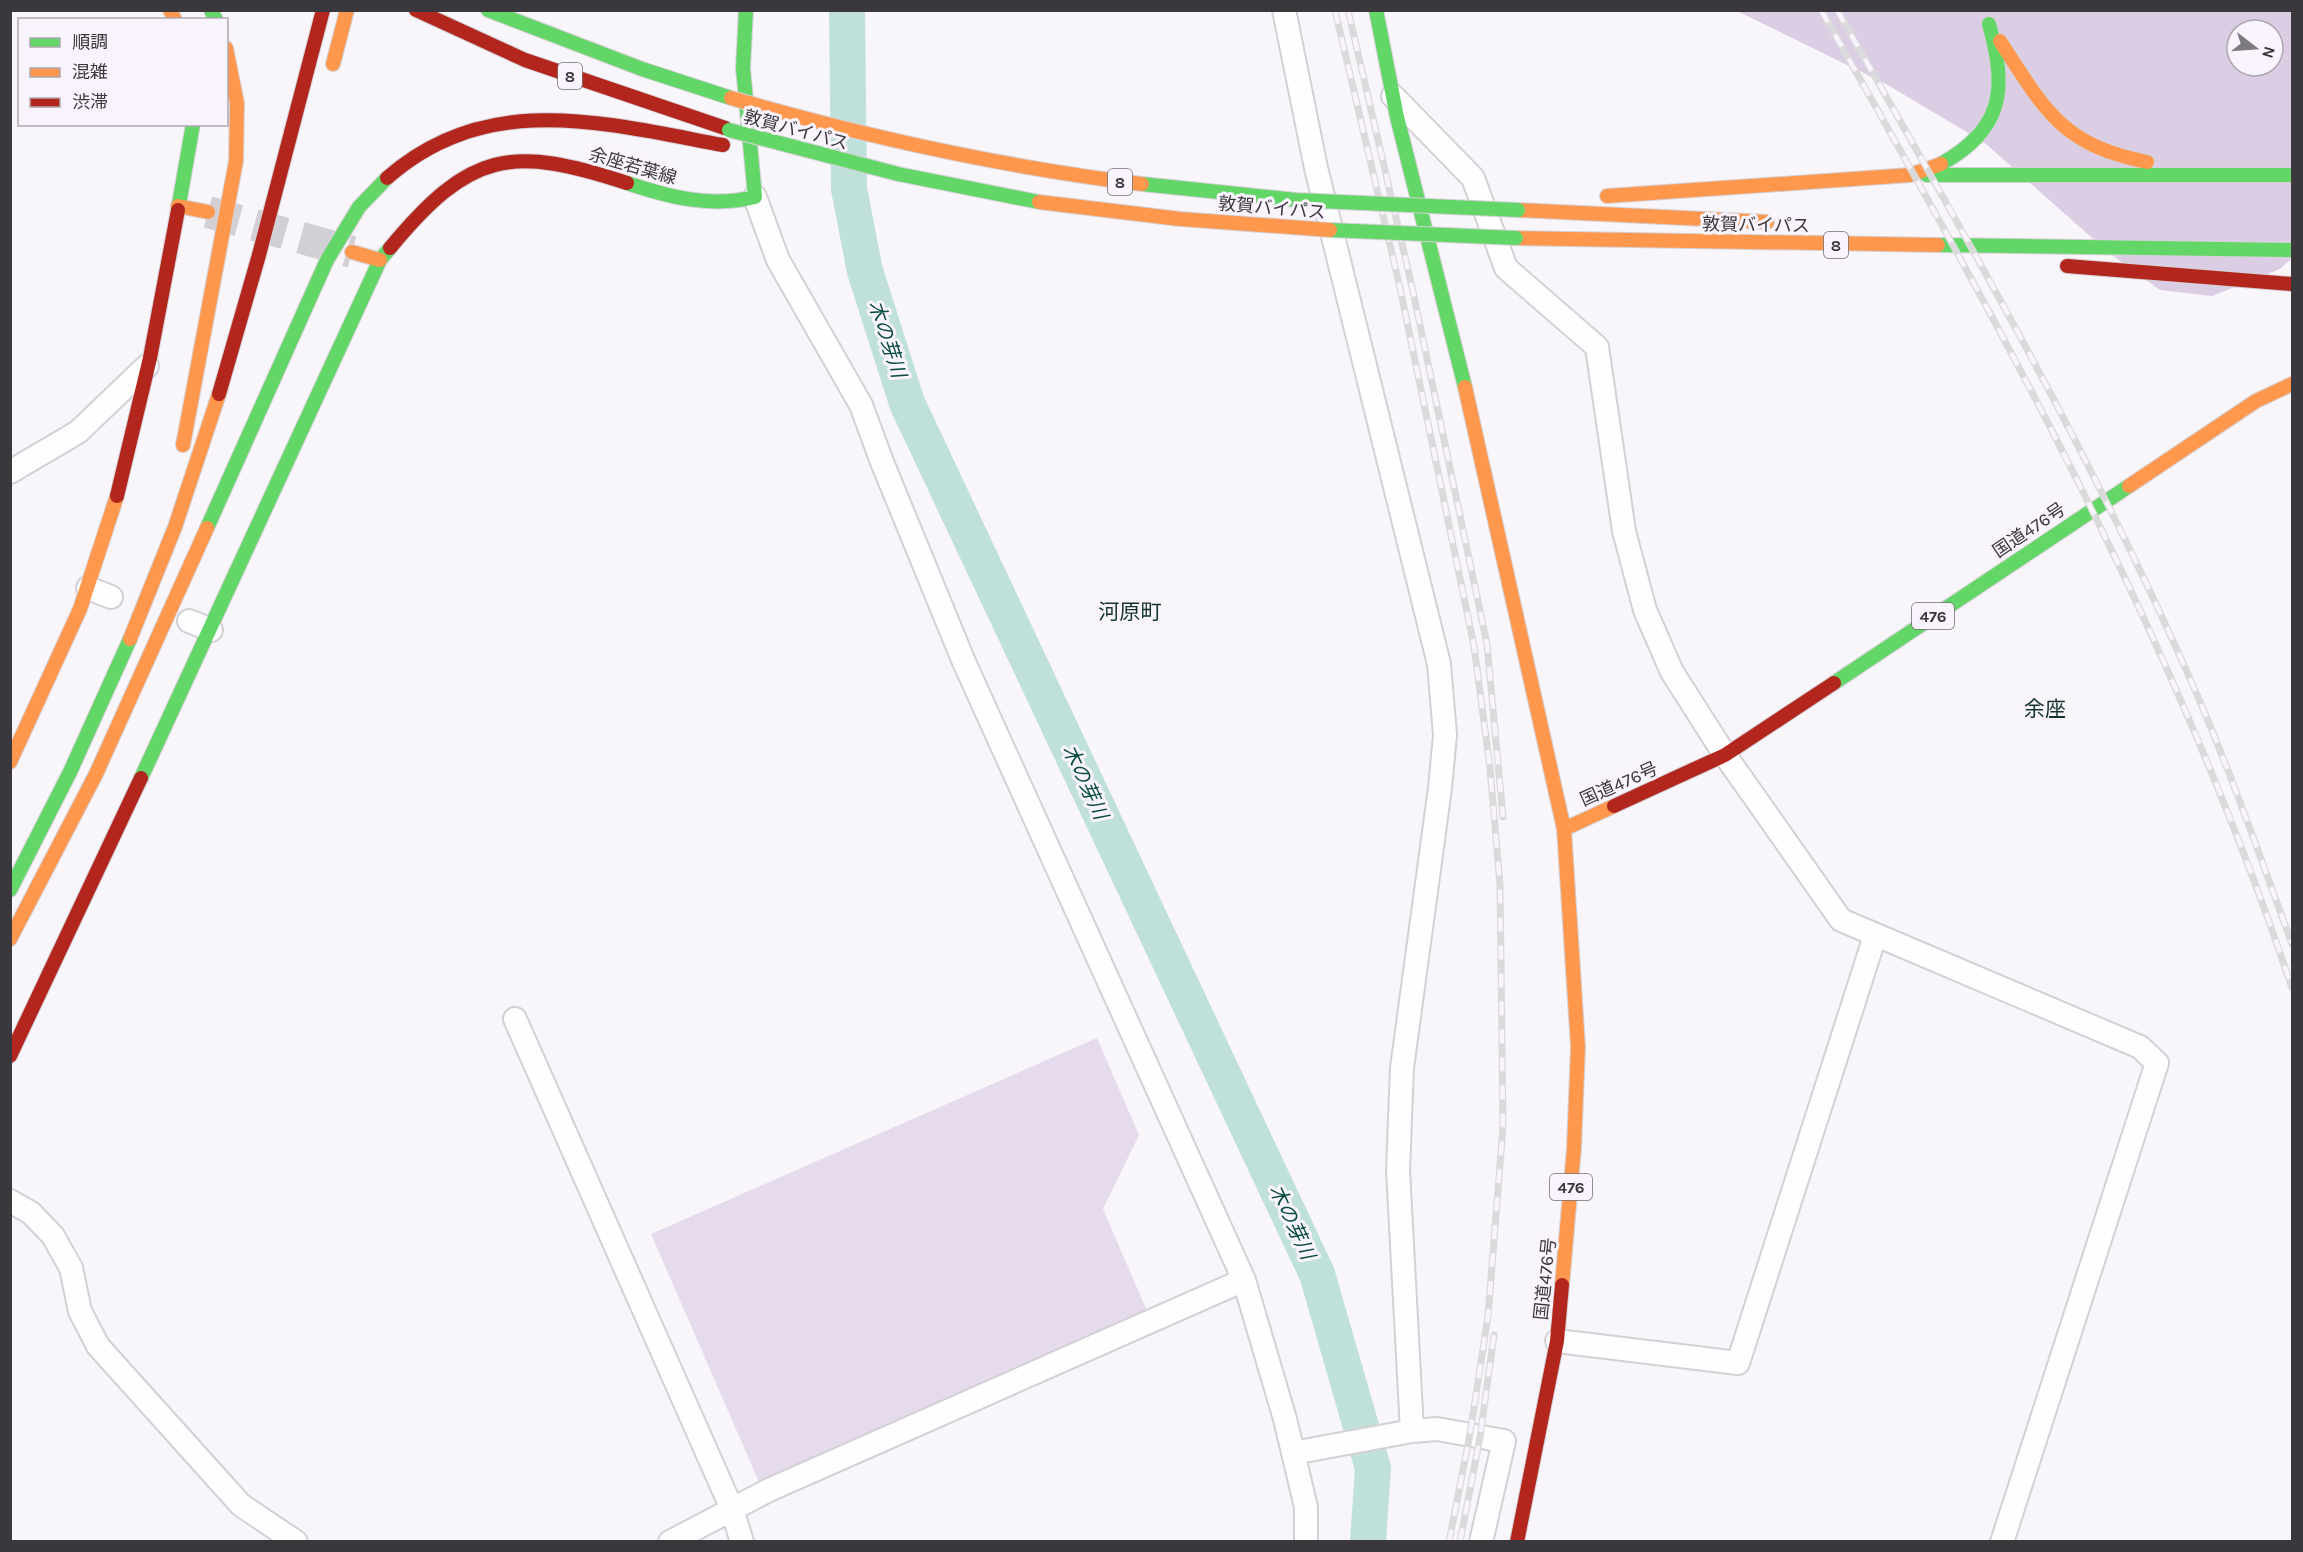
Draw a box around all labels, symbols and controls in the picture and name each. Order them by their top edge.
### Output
legend [18,18,228,126]
north arrow [2225,18,2285,78]
text: 順調 [72,31,108,53]
text: N [2258,44,2280,61]
text: 混雑 [72,61,108,83]
road number: 8 [558,63,582,89]
text: 渋滞 [72,91,108,113]
street label: 敦賀バイパス [741,105,851,155]
street label: 余座若葉線 [587,143,679,189]
road number: 8 [1108,169,1132,195]
street label: 敦賀バイパス [1217,192,1327,224]
street label: 敦賀バイパス [1702,213,1810,237]
road number: 8 [1824,232,1848,258]
water label: 木の芽川 [864,297,911,382]
street label: 国道476号 [1989,498,2069,562]
district label: 河原町 [1099,600,1162,624]
road number: 476 [1912,603,1954,629]
district label: 余座 [2024,697,2066,721]
water label: 木の芽川 [1058,741,1113,825]
street label: 国道476号 [1577,757,1661,811]
road number: 476 [1550,1174,1592,1200]
water label: 木の芽川 [1265,1181,1320,1265]
street label: 国道476号 [1530,1237,1560,1321]

